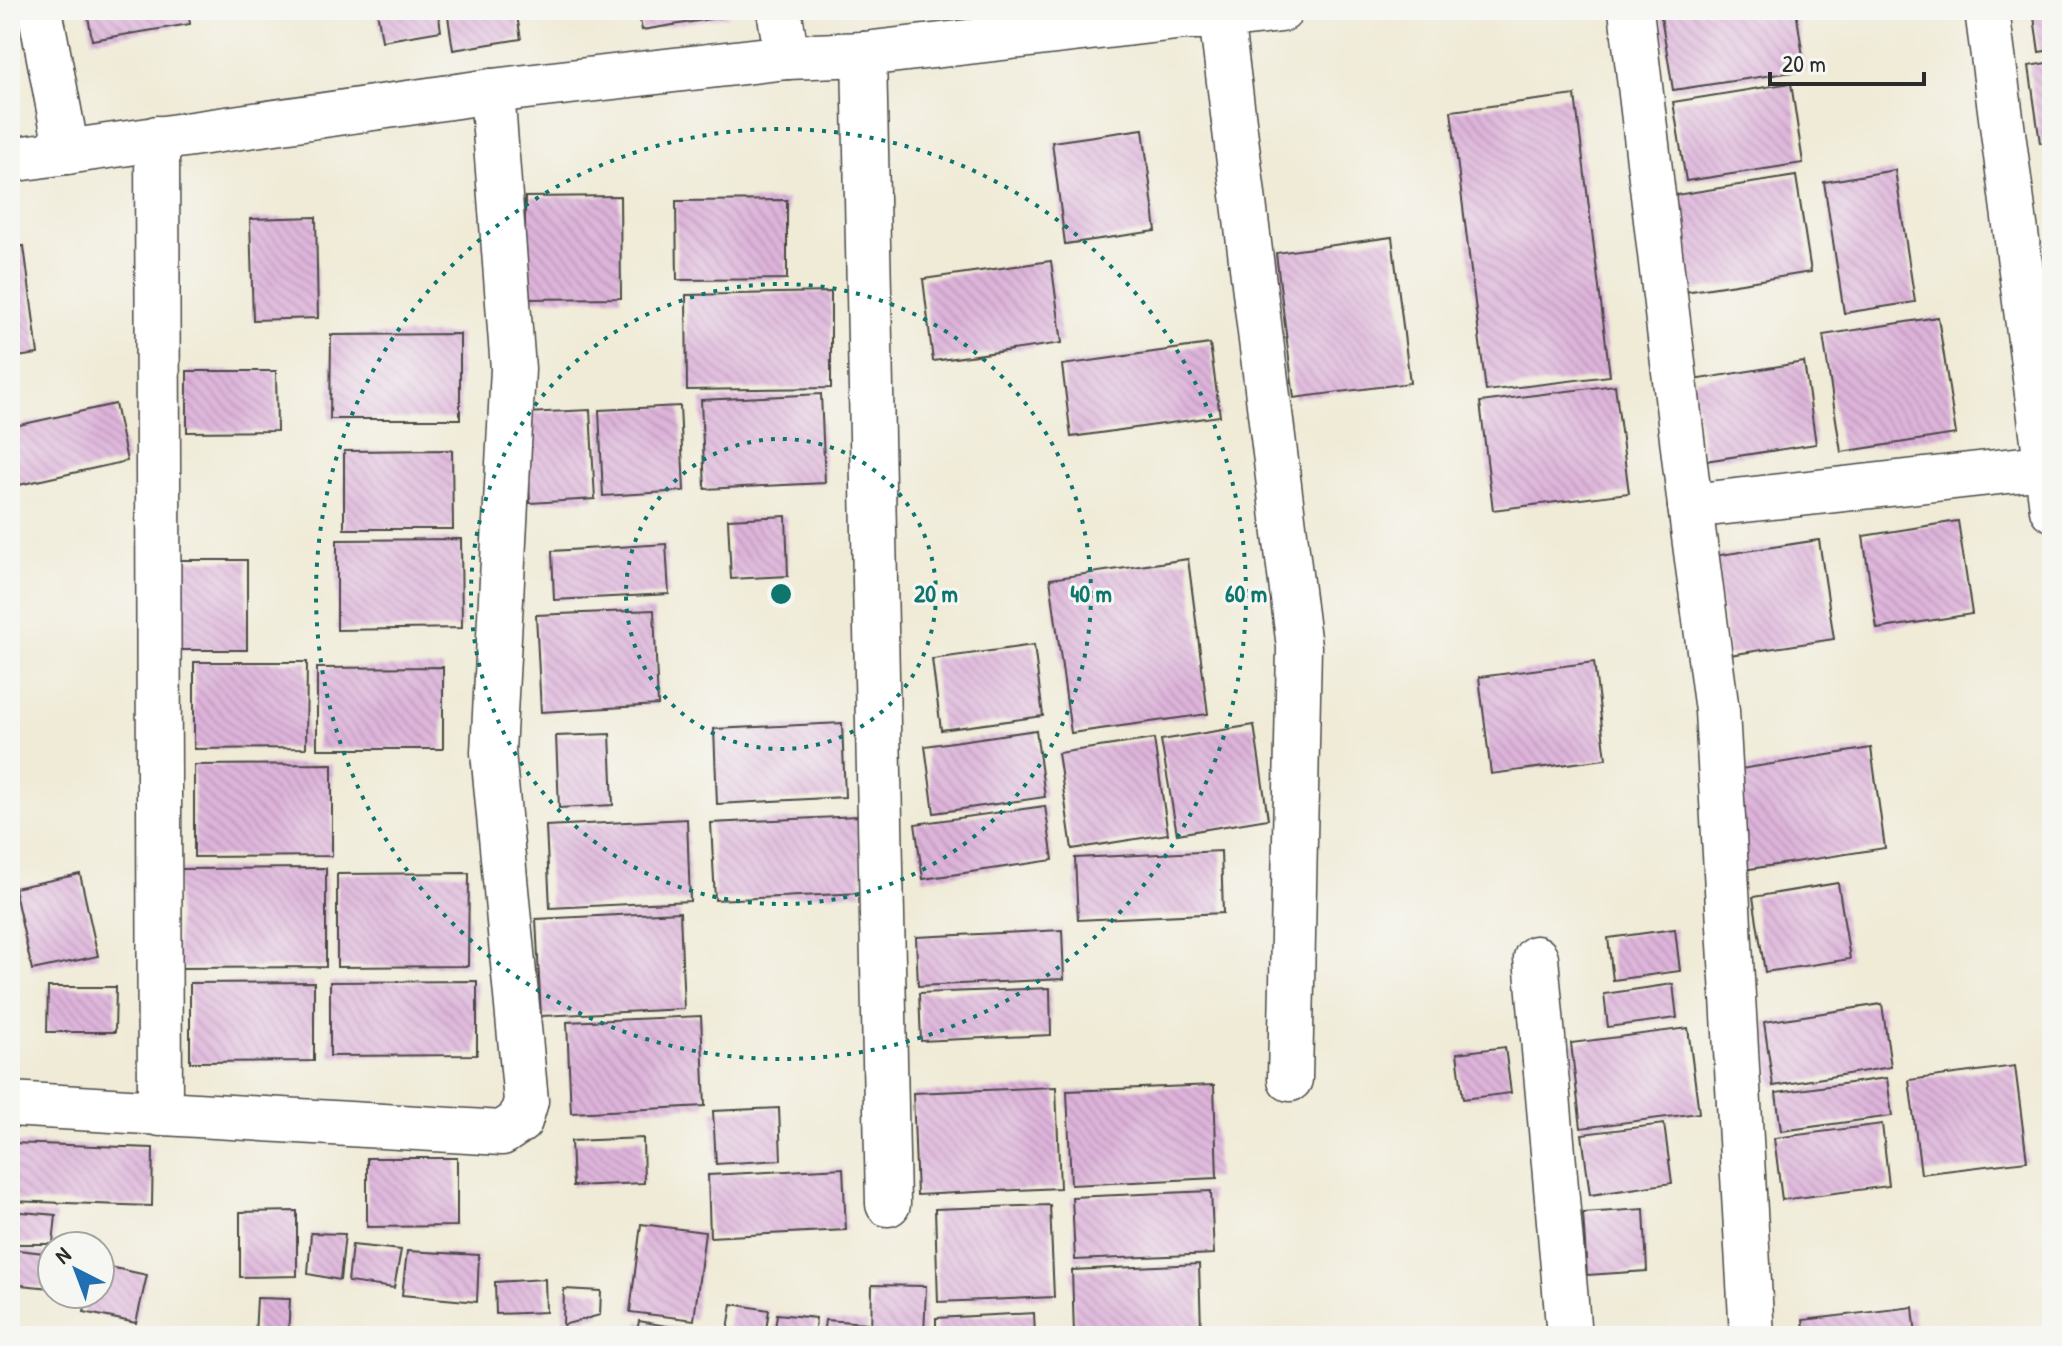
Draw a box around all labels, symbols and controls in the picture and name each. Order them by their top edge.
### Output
scale bar [1770,36,1924,86]
text: 20 m [1782,47,1826,79]
text: 20 m [914,577,958,609]
text: 40 m [1070,577,1112,609]
text: 60 m [1225,577,1267,609]
centre of rings [767,580,795,608]
north arrow [36,1230,116,1310]
text: N [48,1240,77,1270]

